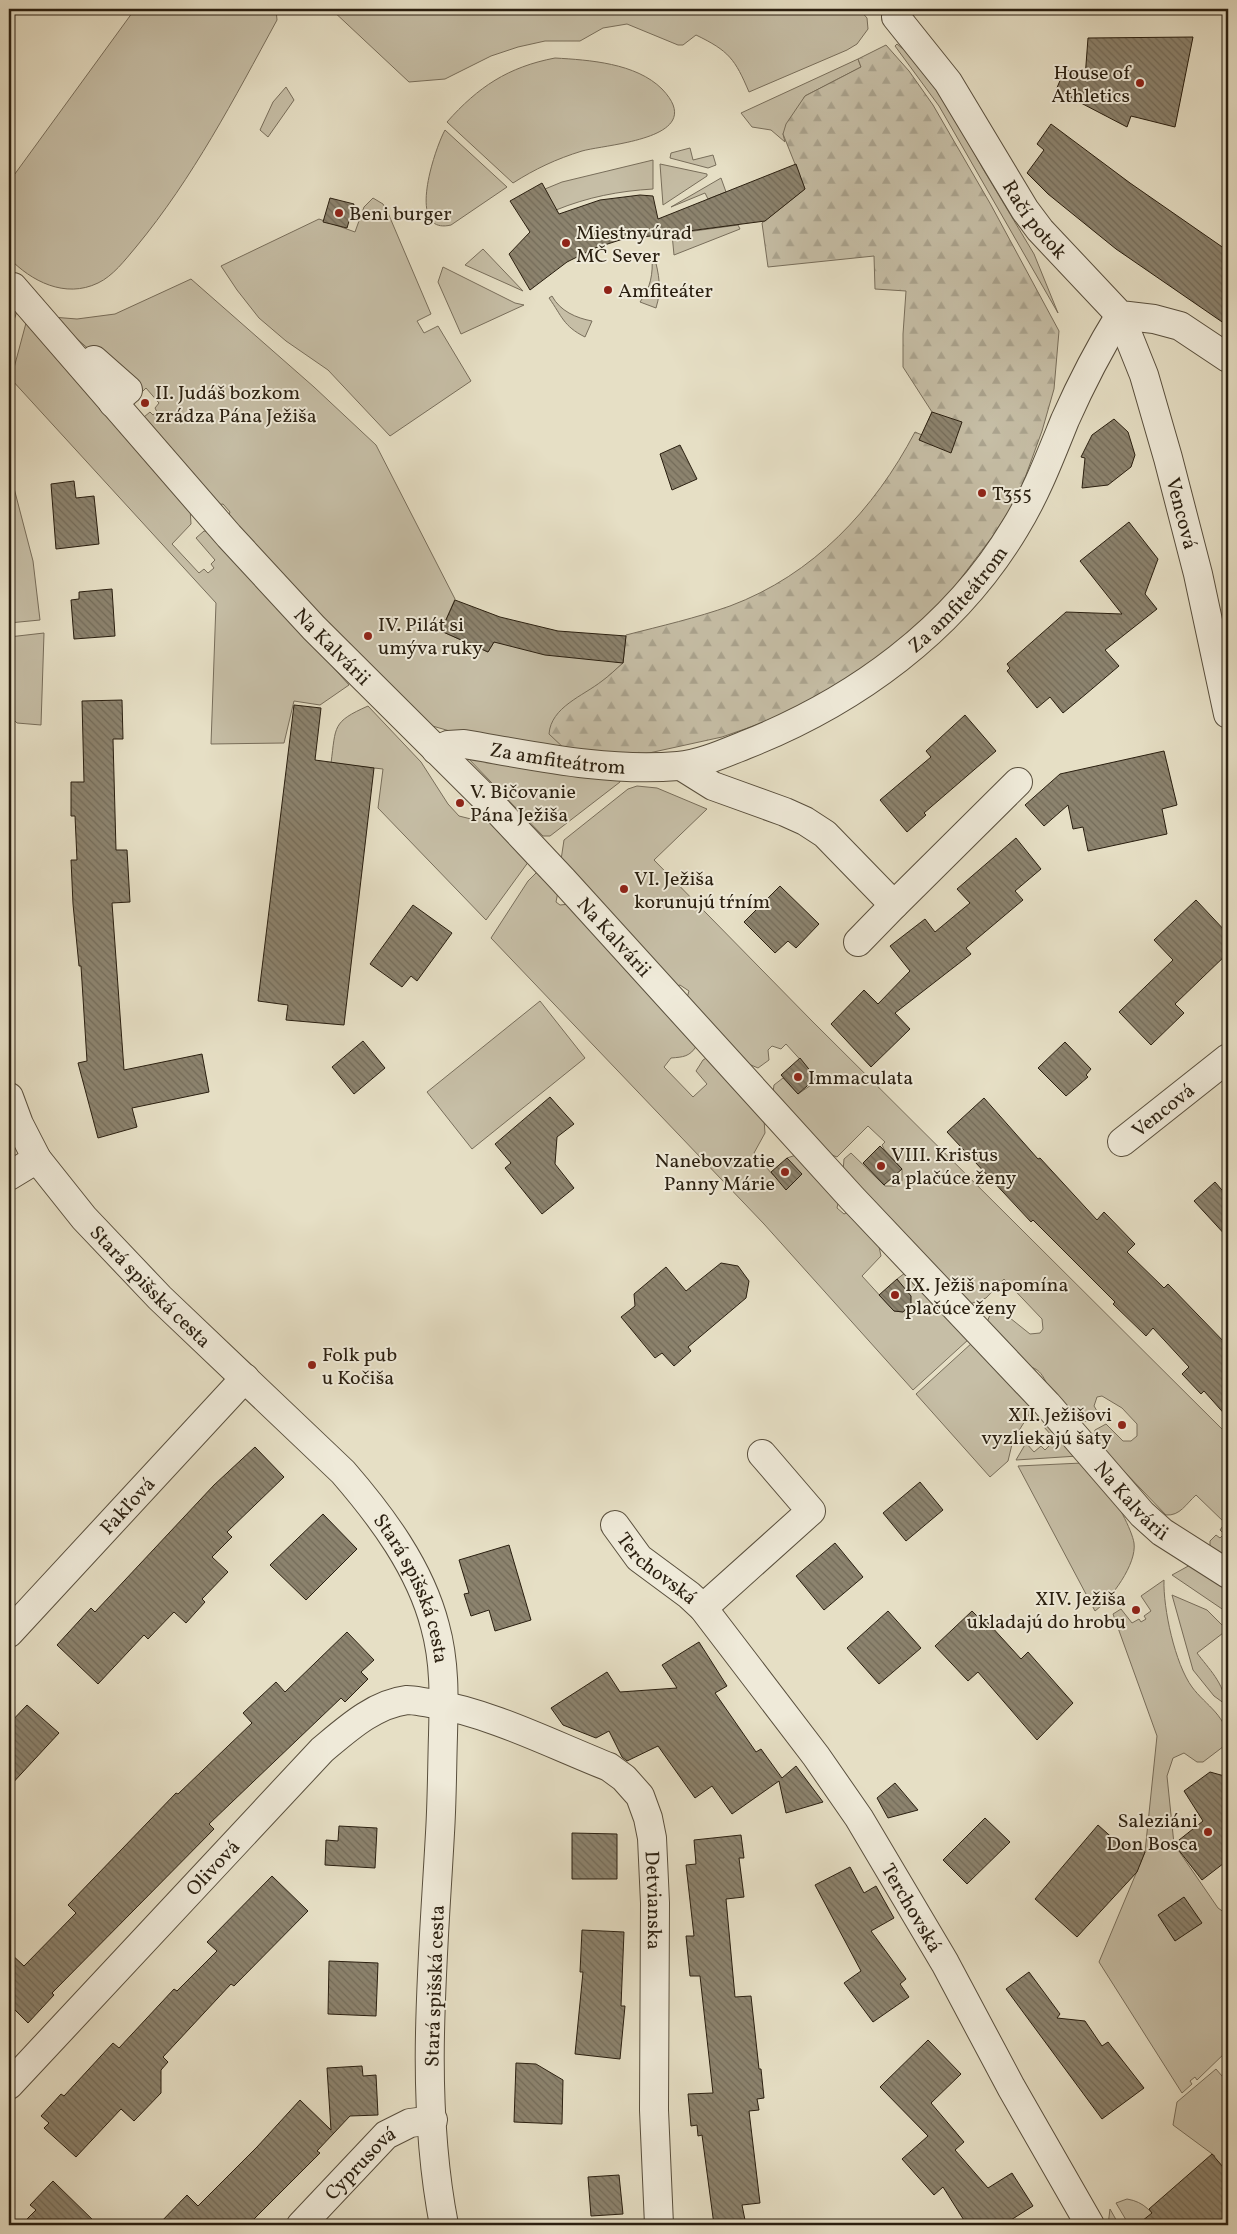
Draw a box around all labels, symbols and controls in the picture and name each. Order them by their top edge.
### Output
place label: House of Athletics [1051,60,1132,111]
marker: House of Athletics [1134,77,1146,89]
street label: Račí potok [994,175,1073,266]
place label: Beni burger [349,201,452,229]
marker: Beni burger [333,207,345,219]
place label: Miestny úrad MČ Sever [576,220,692,271]
marker: Miestny úrad MČ Sever [560,237,572,249]
place label: Amfiteáter [618,278,713,306]
marker: Amfiteáter [602,284,614,296]
place label: II. Judáš bozkom zrádza Pána Ježiša [155,380,317,431]
marker: II. Judáš bozkom zrádza Pána Ježiša [139,397,151,409]
street label: Vencová [1158,475,1203,553]
place label: T355 [992,481,1032,509]
marker: T355 [976,487,988,499]
street label: Za amfiteátrom [903,541,1016,661]
street label: Na Kalvárii [286,603,376,693]
place label: IV. Pilát si umýva ruky [378,612,483,663]
marker: IV. Pilát si umýva ruky [362,630,374,642]
street label: Za amfiteátrom [487,737,626,783]
place label: V. Bičovanie Pána Ježiša [470,779,576,830]
marker: V. Bičovanie Pána Ježiša [454,797,466,809]
place label: VI. Ježiša korunujú tŕním [634,866,770,917]
marker: VI. Ježiša korunujú tŕním [618,883,630,895]
street label: Na Kalvárii [569,892,657,984]
place label: Immaculata [808,1065,913,1093]
marker: Immaculata [792,1071,804,1083]
street label: Vencová [1127,1078,1201,1145]
place label: VIII. Kristus a plačúce ženy [891,1142,1016,1193]
place label: Nanebovzatie Panny Márie [655,1148,775,1199]
marker: VIII. Kristus a plačúce ženy [875,1160,887,1172]
marker: Nanebovzatie Panny Márie [779,1166,791,1178]
street label: Stará spišská cesta [82,1220,216,1355]
place label: IX. Ježiš napomína plačúce ženy [905,1272,1068,1323]
marker: IX. Ježiš napomína plačúce ženy [889,1289,901,1301]
place label: Folk pub u Kočiša [322,1342,397,1393]
marker: Folk pub u Kočiša [306,1359,318,1371]
place label: XII. Ježišovi vyzliekajú šaty [981,1402,1112,1453]
marker: XII. Ježišovi vyzliekajú šaty [1116,1419,1128,1431]
street label: Na Kalvárii [1086,1456,1173,1549]
street label: Fakľová [95,1471,163,1542]
street label: Stará spišská cesta [366,1509,454,1665]
street label: Terchovská [609,1527,703,1612]
place label: XIV. Ježiša ukladajú do hrobu [967,1586,1126,1637]
marker: XIV. Ježiša ukladajú do hrobu [1130,1604,1142,1616]
place label: Saleziáni Don Bosca [1106,1808,1198,1859]
marker: Saleziáni Don Bosca [1202,1826,1214,1838]
street label: Olivová [180,1834,247,1903]
street label: Detvianska [637,1850,667,1950]
street label: Terchovská [873,1859,948,1958]
street label: Stará spišská cesta [419,1904,453,2068]
street label: Cyprusová [319,2120,401,2208]

